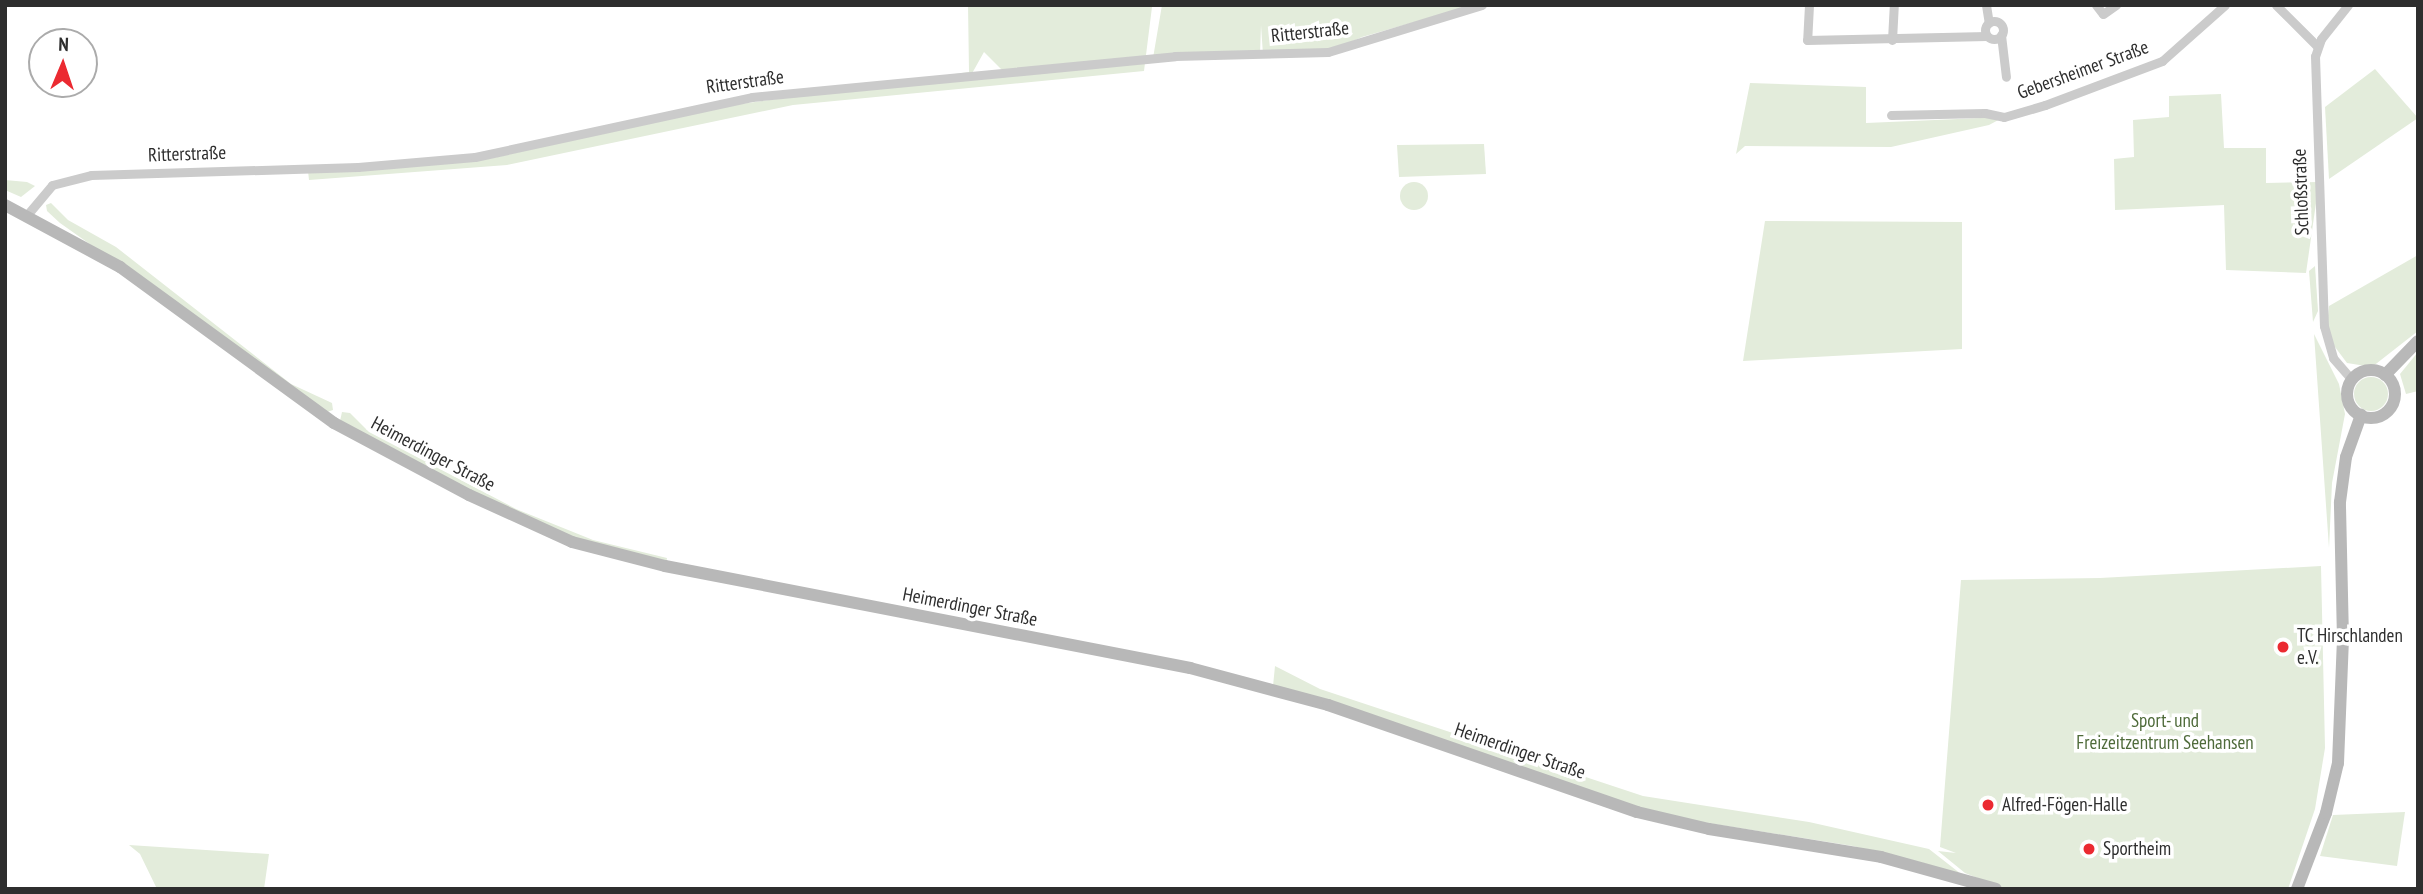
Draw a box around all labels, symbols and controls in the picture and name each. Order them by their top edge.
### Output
street label: Ritterstraße [1270,17,1350,47]
north arrow [28,28,98,98]
text: N [58,32,69,56]
street label: Gebersheimer Straße [2014,36,2152,104]
street label: Ritterstraße [705,65,785,99]
street label: Ritterstraße [148,141,226,167]
street label: Schloßstraße [2288,148,2314,236]
street label: Heimerdinger Straße [367,412,499,496]
street label: Heimerdinger Straße [901,583,1039,631]
place label: TC Hirschlanden e.V. [2297,625,2403,669]
marker: TC Hirschlanden e.V. [2275,639,2291,655]
park label: Sport- und Freizeitzentrum Seehansen [2076,710,2254,754]
street label: Heimerdinger Straße [1452,718,1588,784]
place label: Alfred-Fögen-Halle [2002,794,2128,816]
marker: Alfred-Fögen-Halle [1980,797,1996,813]
place label: Sportheim [2103,838,2171,860]
marker: Sportheim [2081,841,2097,857]

